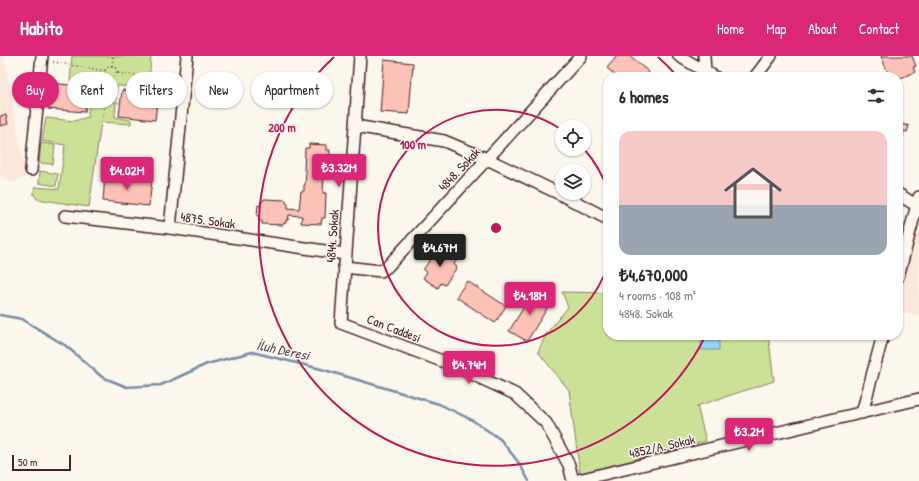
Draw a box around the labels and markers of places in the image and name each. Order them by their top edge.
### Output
pin: ₺3.32M [306,154,372,188]
pin: ₺4.02M [94,157,160,191]
centre of rings [489,221,503,235]
pin: ₺4.67M [407,234,473,268]
pin: ₺4.18M [497,282,563,316]
pin: ₺4.74M [436,351,502,385]
pin: ₺3.2M [721,418,777,452]

